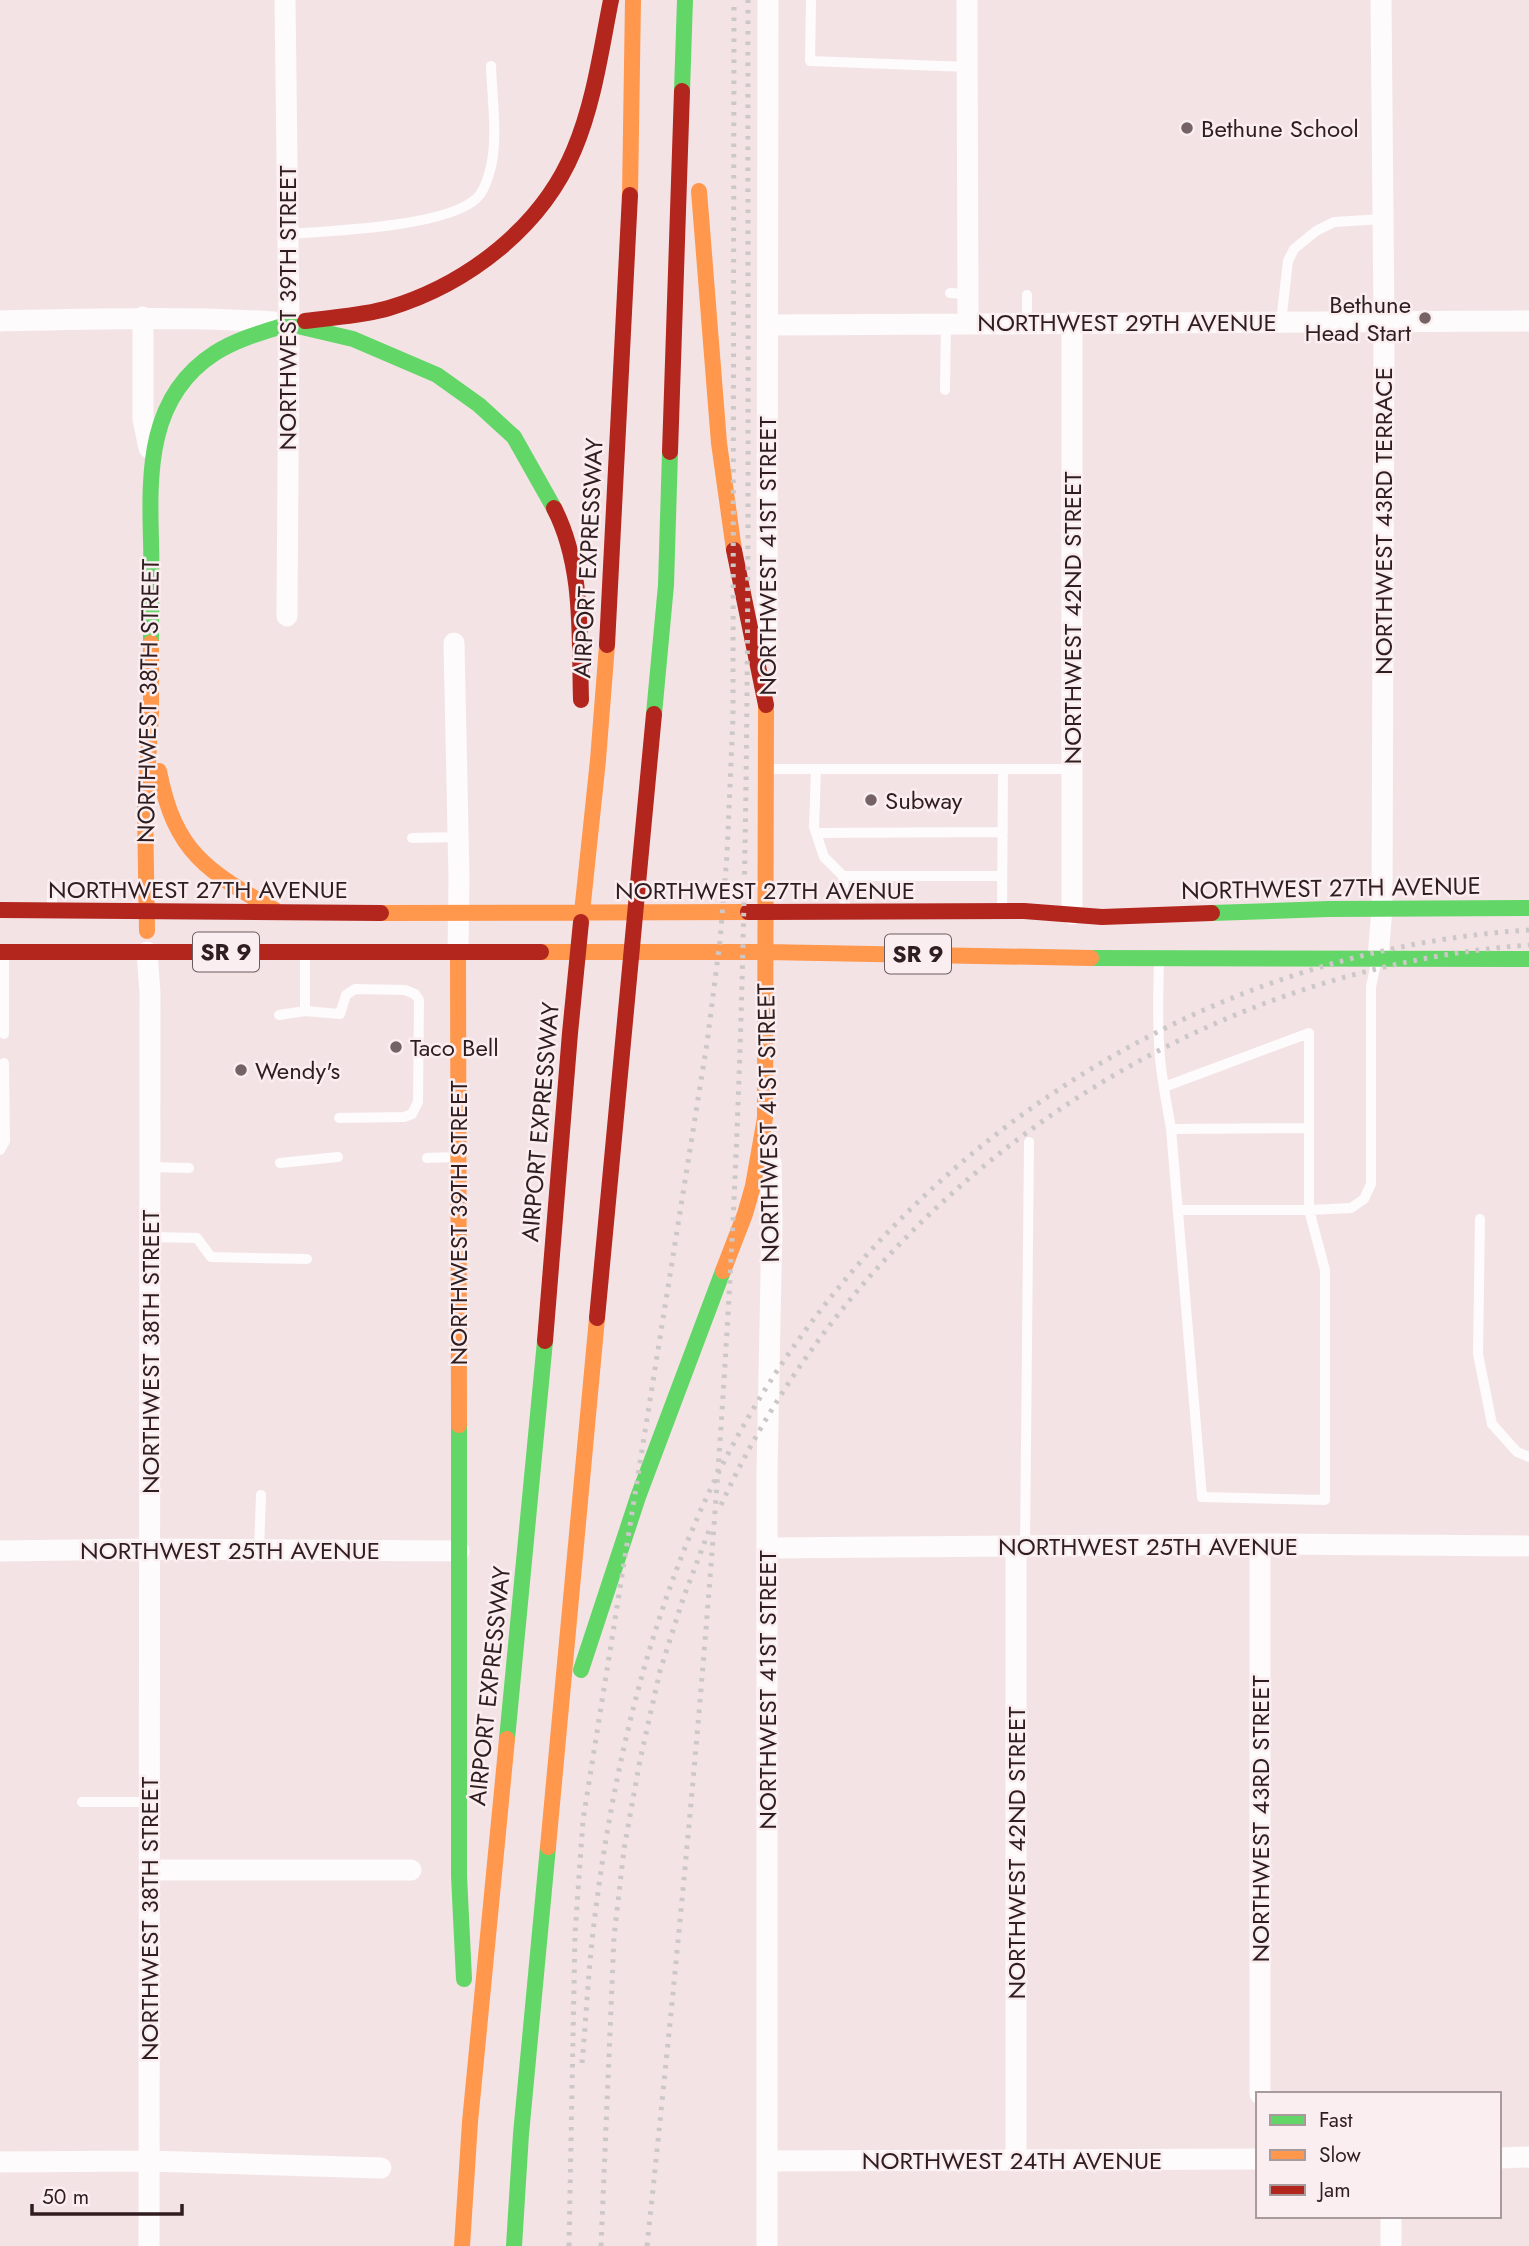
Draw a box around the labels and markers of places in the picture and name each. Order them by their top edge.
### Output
place label: Bethune School [1201,111,1359,146]
marker: Bethune School [1179,120,1195,136]
place label: Bethune Head Start [1305,287,1411,350]
marker: Bethune Head Start [1417,310,1433,326]
place label: Subway [885,783,963,818]
marker: Subway [863,792,879,808]
place label: Taco Bell [410,1030,499,1065]
marker: Taco Bell [388,1039,404,1055]
place label: Wendy's [255,1053,340,1088]
marker: Wendy's [233,1062,249,1078]

